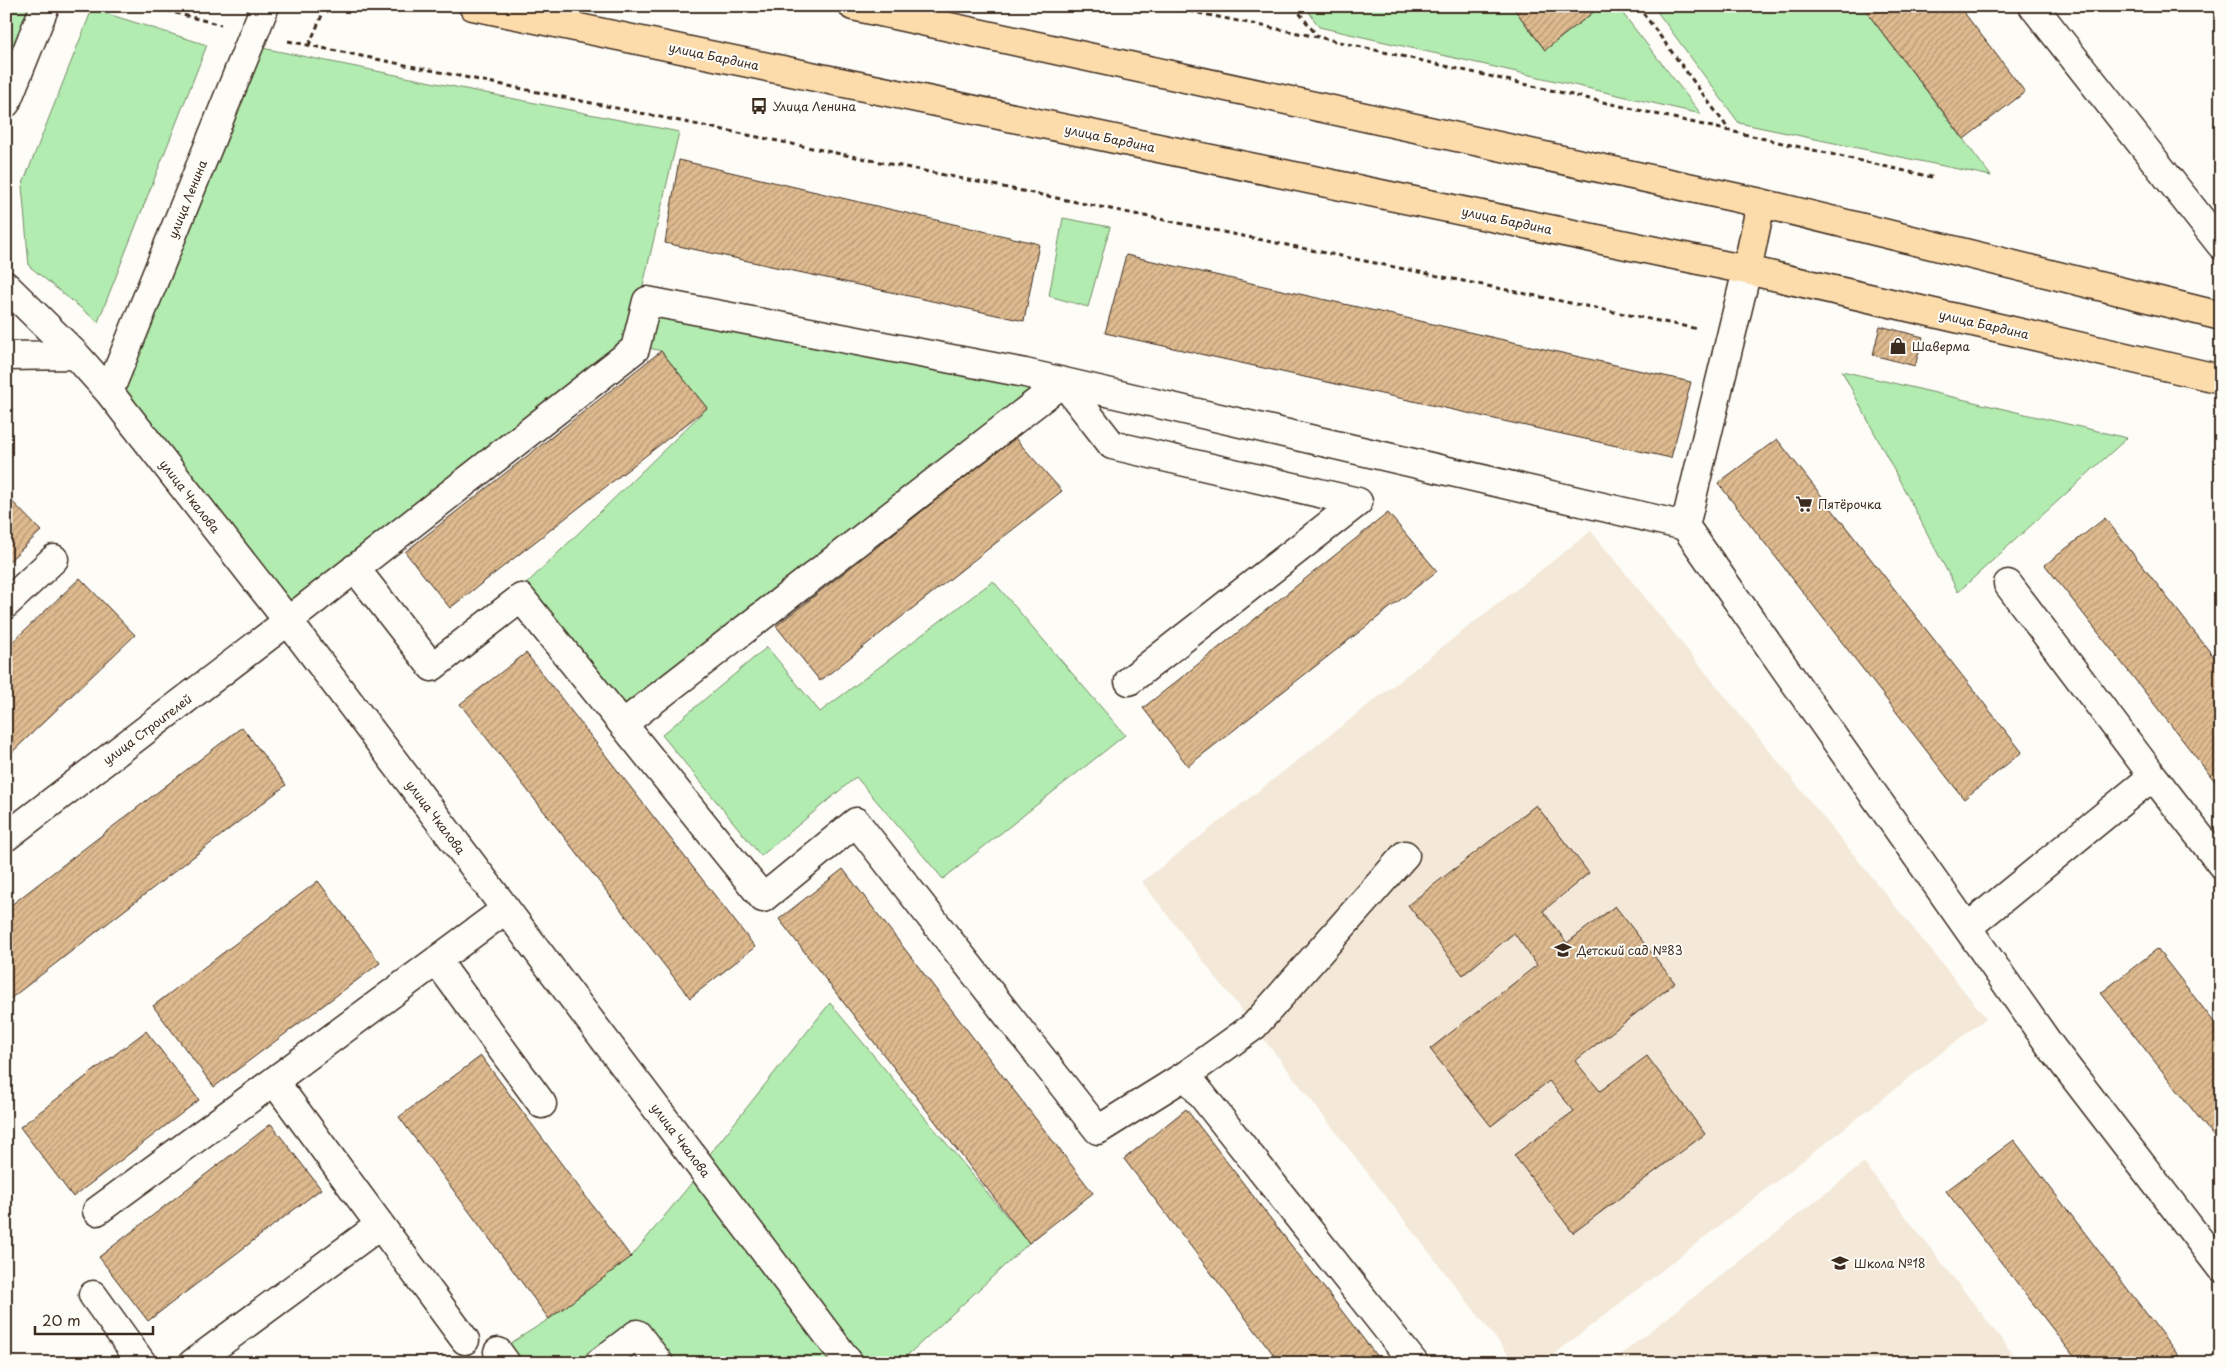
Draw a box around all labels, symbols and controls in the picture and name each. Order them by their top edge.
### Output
street label: улица Бардина [667,38,761,74]
bus stop icon: Улица Ленина [749,96,769,116]
place label: Улица Ленина [773,97,857,115]
street label: улица Бардина [1063,120,1157,156]
street label: улица Ленина [163,157,211,241]
street label: улица Бардина [1460,202,1554,238]
street label: улица Бардина [1937,305,2031,343]
shop icon: Шаверма [1888,336,1908,356]
place label: Шаверма [1912,337,1971,355]
street label: улица Чкалова [155,455,225,537]
supermarket icon: Пятёрочка [1794,494,1814,514]
place label: Пятёрочка [1818,495,1882,513]
street label: улица Строителей [99,690,195,768]
street label: улица Чкалова [402,776,470,858]
school or university icon: Детский сад №83 [1553,940,1573,960]
place label: Детский сад №83 [1576,941,1683,959]
street label: улица Чкалова [647,1099,715,1181]
school or university icon: Школа №18 [1830,1253,1850,1273]
place label: Школа №18 [1854,1254,1925,1272]
scale bar [35,1304,152,1336]
text: 20 m [42,1308,81,1331]

